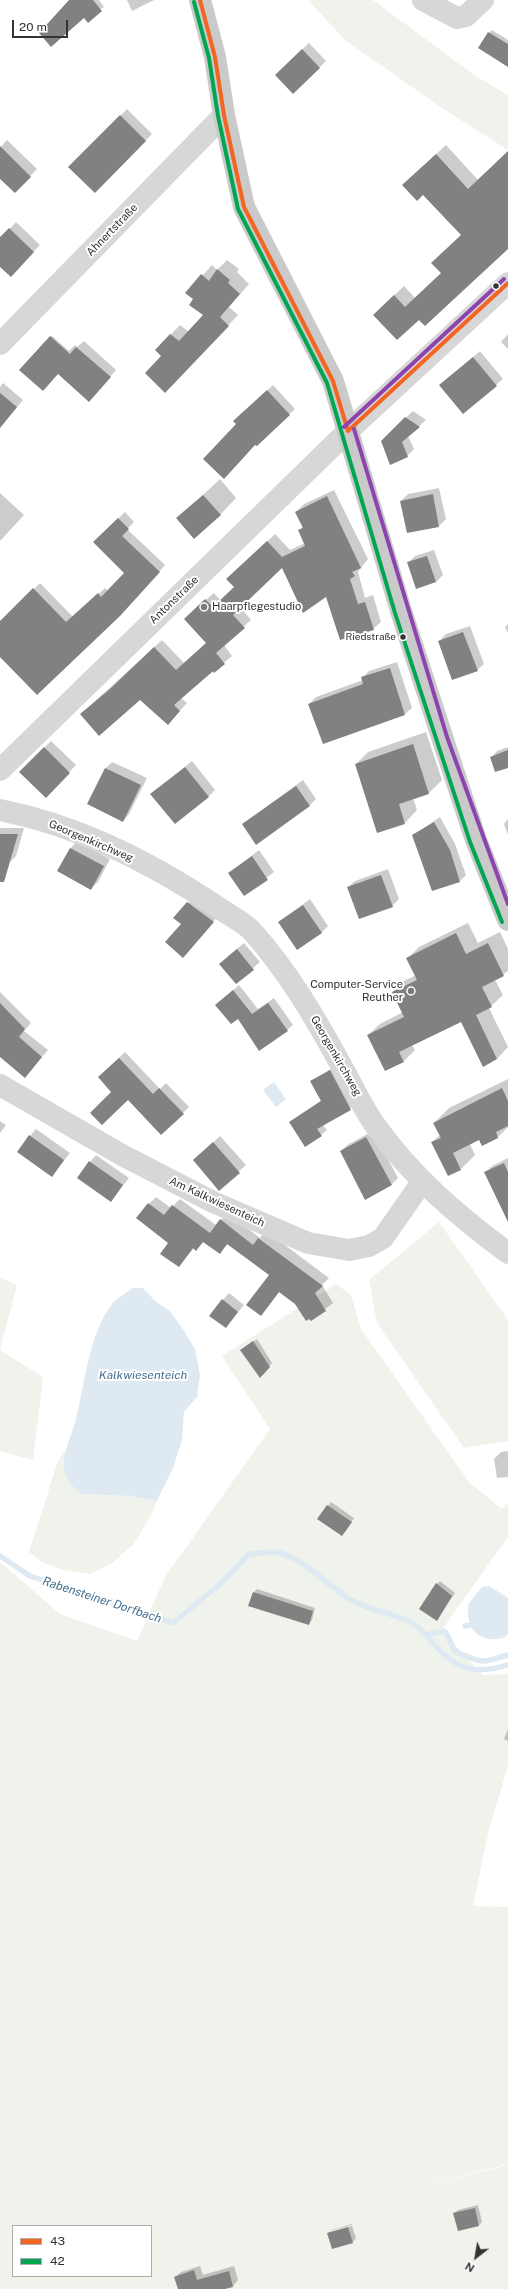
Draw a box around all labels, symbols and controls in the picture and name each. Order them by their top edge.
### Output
scale bar [14,12,70,38]
text: 20 m [19,20,47,34]
street label: Ahnertstraße [84,201,140,259]
unlabelled marker [491,281,501,291]
street label: Antonstraße [147,573,201,627]
place label: Haarpflegestudio [212,600,301,614]
marker: Haarpflegestudio [199,602,209,612]
place label: Riedstraße [346,631,396,643]
marker: Riedstraße [398,632,408,642]
street label: Georgenkirchweg [47,817,135,865]
place label: Computer-Service Reuther [310,978,403,1004]
marker: Computer-Service Reuther [406,986,416,996]
street label: Georgenkirchweg [308,1013,364,1099]
street label: Am Kalkwiesenteich [167,1174,267,1230]
water label: Kalkwiesenteich [99,1368,187,1382]
water label: Rabensteiner Dorfbach [41,1574,163,1626]
legend [12,2225,152,2277]
text: 43 [50,2234,65,2248]
north arrow [456,2237,496,2277]
text: 42 [50,2254,65,2268]
text: N [463,2260,477,2275]

